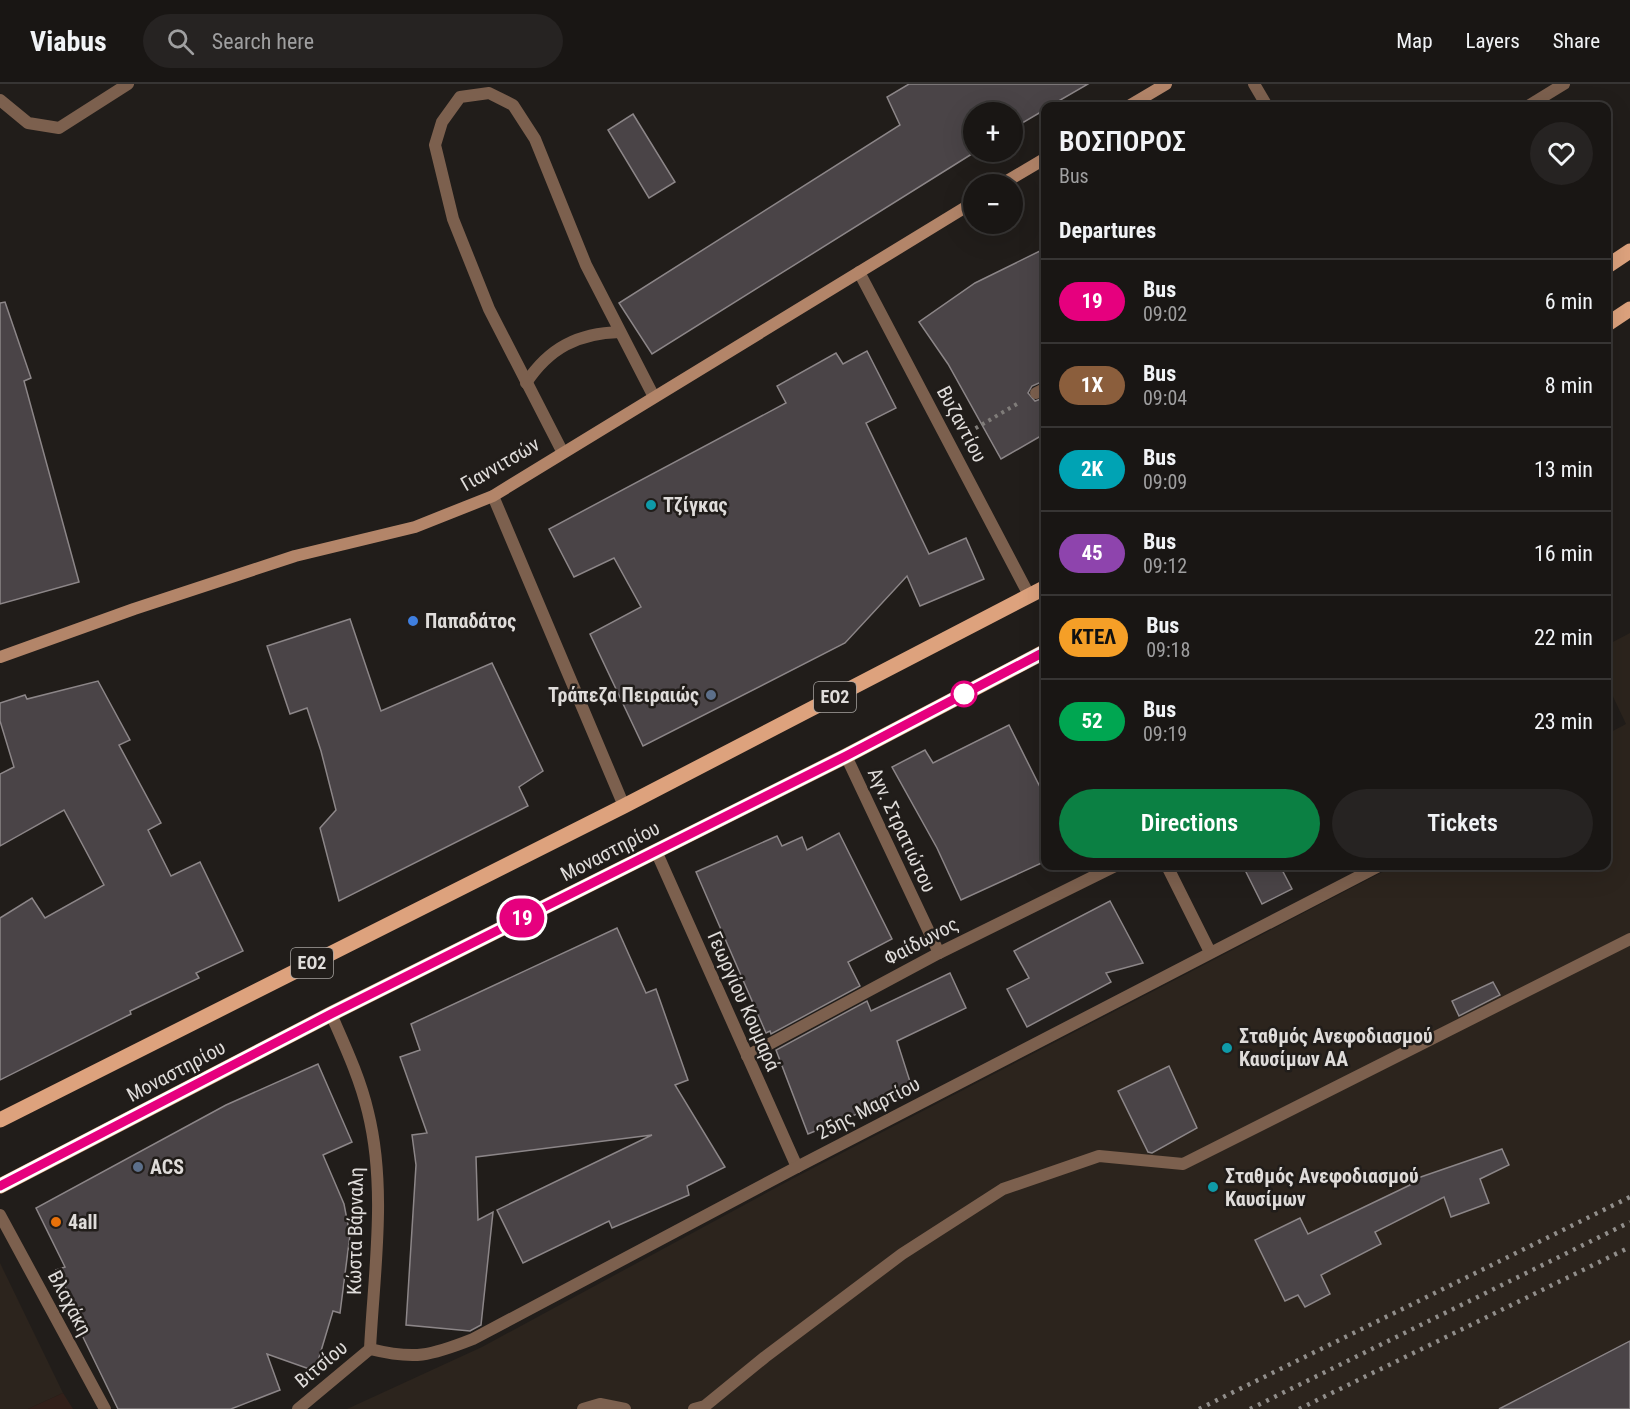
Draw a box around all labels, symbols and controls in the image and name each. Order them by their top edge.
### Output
search box [143,14,563,68]
text: Viabus [30,25,107,58]
icon: search [164,25,197,58]
text: Search here [212,29,314,54]
text: Map [1396,29,1433,53]
text: Layers [1466,29,1520,53]
text: Share [1553,29,1600,53]
map controls [963,102,1023,234]
button: + [963,102,1023,162]
button: heart [1530,122,1593,185]
text: ΒΟΣΠΟΡΟΣ [1059,125,1186,158]
text: Bus [1059,164,1089,188]
button: − [963,174,1023,234]
text: Departures [1059,218,1156,243]
text: Bus [1143,277,1176,302]
text: 19 [1081,289,1103,313]
text: 6 min [1545,289,1593,314]
text: 09:02 [1143,302,1187,326]
text: Bus [1143,361,1176,386]
text: 1Χ [1081,373,1103,397]
text: 8 min [1545,373,1593,398]
street label: Βυζαντίου [932,382,992,466]
text: 09:04 [1143,386,1187,410]
street label: Γιαννιτσών [456,432,544,496]
text: Bus [1143,445,1176,470]
text: 2Κ [1081,457,1103,481]
text: 13 min [1534,457,1593,482]
text: 09:09 [1143,470,1187,494]
place label: Τζίγκας [663,493,727,517]
marker: Τζίγκας [644,498,658,512]
text: Bus [1143,529,1176,554]
text: 45 [1081,541,1103,565]
text: 16 min [1534,541,1593,566]
text: 09:12 [1143,554,1187,578]
place label: Παπαδάτος [425,609,516,633]
text: Bus [1146,613,1179,638]
marker: Παπαδάτος [406,614,420,628]
text: ΚΤΕΛ [1071,625,1116,649]
text: 22 min [1534,625,1593,650]
text: 09:18 [1146,638,1190,662]
unlabelled marker [951,681,977,707]
road number: ΕΟ2 [814,682,856,712]
place label: Τράπεζα Πειραιώς [548,683,699,707]
marker: Τράπεζα Πειραιώς [704,688,718,702]
text: Bus [1143,697,1176,722]
text: 52 [1081,709,1103,733]
text: 23 min [1534,709,1593,734]
text: 09:19 [1143,722,1187,746]
street label: Αγν. Στρατιώτου [863,764,941,896]
button: Directions [1059,789,1320,858]
button: Tickets [1332,789,1593,858]
street label: Μοναστηρίου [556,816,664,886]
line badge: 19 [495,898,549,938]
text: 19 [511,906,533,930]
street label: Φαίδωνος [880,912,962,970]
street label: Γεωργίου Κουμαρά [703,928,786,1075]
road number: ΕΟ2 [291,948,333,978]
place label: Σταθμός Ανεφοδιασμού Καυσίμων ΑΑ [1239,1024,1433,1071]
street label: Μοναστηρίου [123,1035,229,1107]
marker: Σταθμός Ανεφοδιασμού Καυσίμων ΑΑ [1220,1041,1234,1055]
street label: 25ης Μαρτίου [812,1072,924,1144]
place label: ACS [150,1155,184,1179]
marker: ACS [131,1160,145,1174]
place label: Σταθμός Ανεφοδιασμού Καυσίμων [1225,1164,1419,1211]
street label: Κώστα Βάρναλη [342,1167,368,1295]
marker: Σταθμός Ανεφοδιασμού Καυσίμων [1206,1180,1220,1194]
place label: 4all [68,1210,98,1234]
marker: 4all [49,1215,63,1229]
street label: Βλαχάκη [43,1266,97,1340]
street label: Βιτσίου [290,1335,352,1393]

